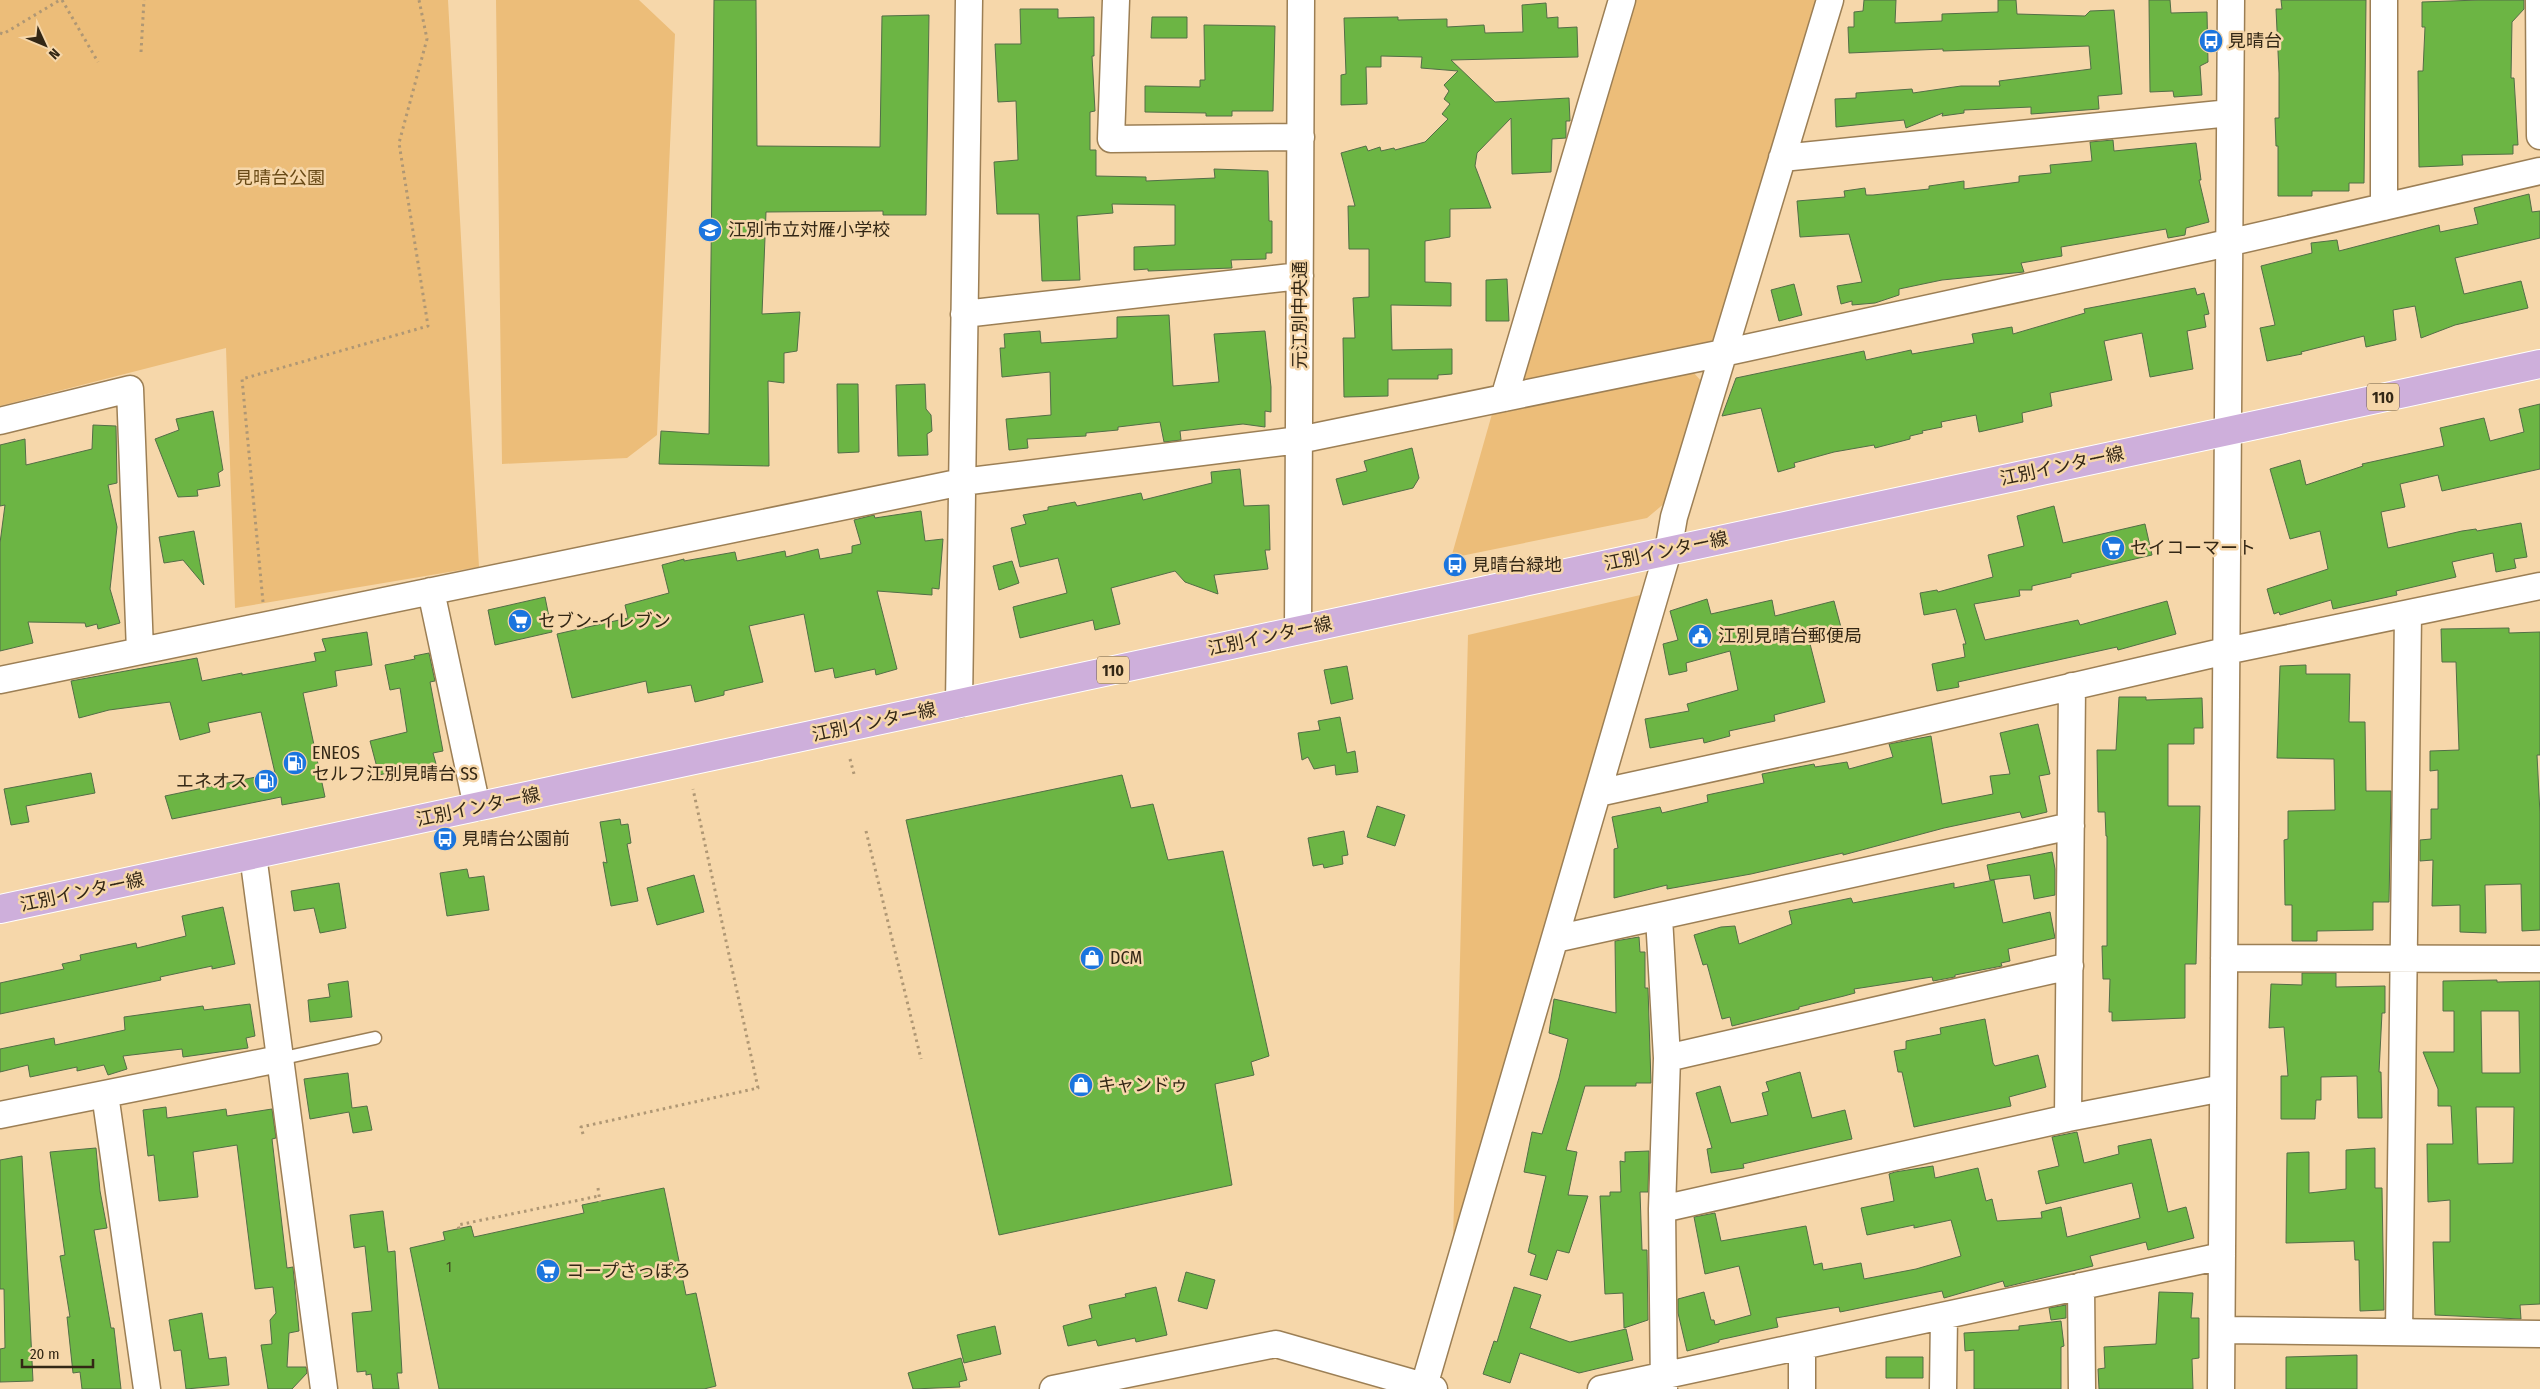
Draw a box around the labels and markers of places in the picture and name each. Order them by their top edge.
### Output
bus stop icon: 見晴台 [2198,28,2224,54]
place label: 見晴台 [2228,30,2282,52]
school or university icon: 江別市立対雁小学校 [697,217,723,243]
place label: 江別市立対雁小学校 [728,219,890,241]
supermarket icon: セイコーマート [2100,535,2126,561]
place label: セイコーマート [2130,537,2256,559]
bus stop icon: 見晴台緑地 [1442,552,1468,578]
place label: 見晴台緑地 [1472,554,1562,576]
supermarket icon: セブン-イレブン [507,608,533,634]
place label: セブン-イレブン [538,610,671,632]
public building icon: 江別見晴台郵便局 [1687,623,1713,649]
place label: 江別見晴台郵便局 [1718,625,1862,647]
place label: ENEOS セルフ江別見晴台 SS [312,742,478,785]
fuel station icon: ENEOS セルフ江別見晴台 SS [282,750,308,776]
fuel station icon: エネオス [253,768,279,794]
place label: エネオス [176,770,248,792]
bus stop icon: 見晴台公園前 [432,826,458,852]
place label: 見晴台公園前 [462,828,570,850]
shop icon: DCM [1079,945,1105,971]
place label: DCM [1110,947,1142,969]
shop icon: キャンドゥ [1068,1072,1094,1098]
place label: キャンドゥ [1098,1074,1188,1096]
supermarket icon: コープさっぽろ [535,1258,561,1284]
place label: コープさっぽろ [566,1260,691,1282]

